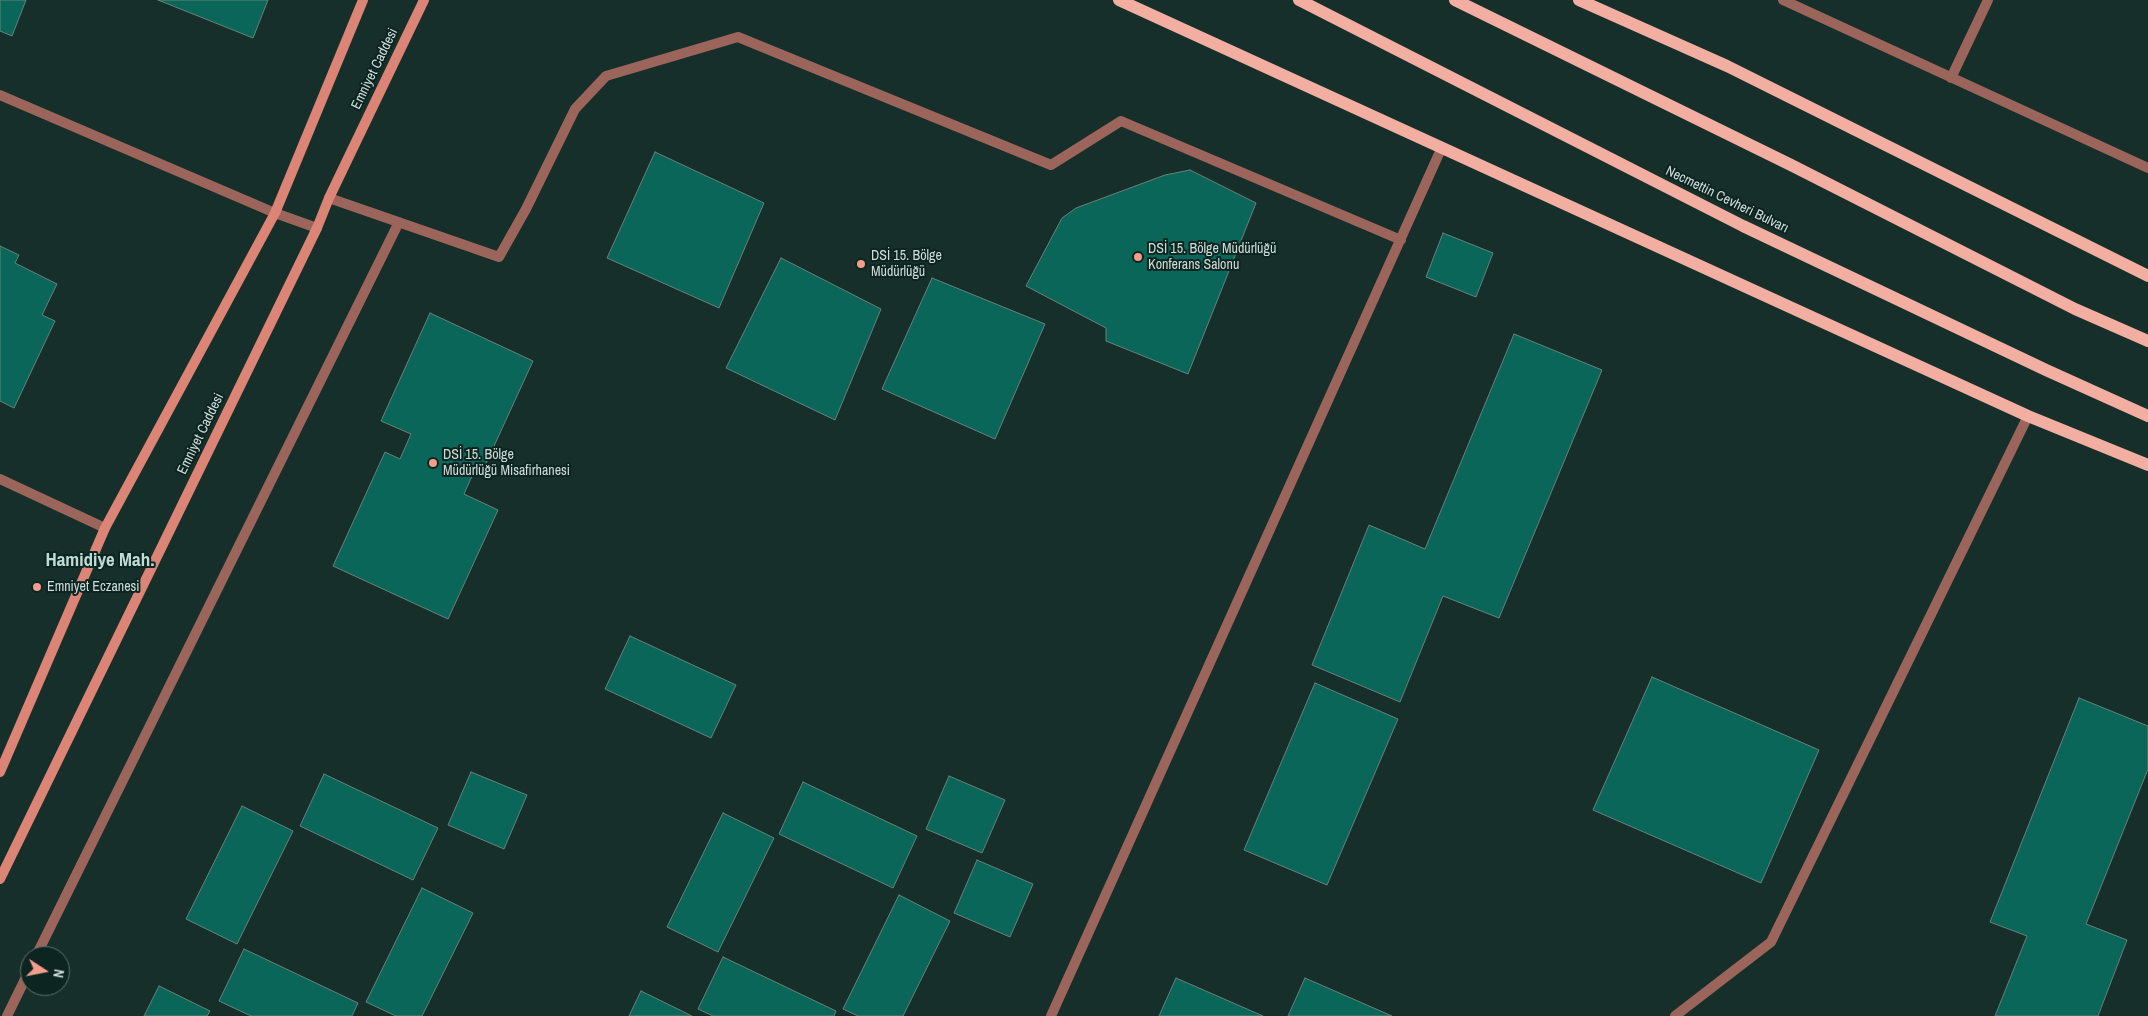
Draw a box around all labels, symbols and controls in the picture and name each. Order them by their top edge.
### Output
street label: Emniyet Caddesi [348,26,402,112]
street label: Necmettin Cevheri Bulvarı [1663,163,1791,237]
place label: DSİ 15. Bölge Müdürlüğü Konferans Salonu [1148,241,1276,274]
place label: DSİ 15. Bölge Müdürlüğü [871,248,942,280]
marker: DSİ 15. Bölge Müdürlüğü Konferans Salonu [1132,251,1144,263]
marker: DSİ 15. Bölge Müdürlüğü [855,258,867,270]
street label: Emniyet Caddesi [174,391,228,477]
place label: DSİ 15. Bölge Müdürlüğü Misafirhanesi [443,447,570,480]
marker: DSİ 15. Bölge Müdürlüğü Misafirhanesi [427,457,439,469]
district label: Hamidiye Mah. [45,550,155,572]
place label: Emniyet Eczanesi [47,579,140,595]
marker: Emniyet Eczanesi [31,581,43,593]
north arrow [20,946,70,996]
text: N [49,968,68,979]

